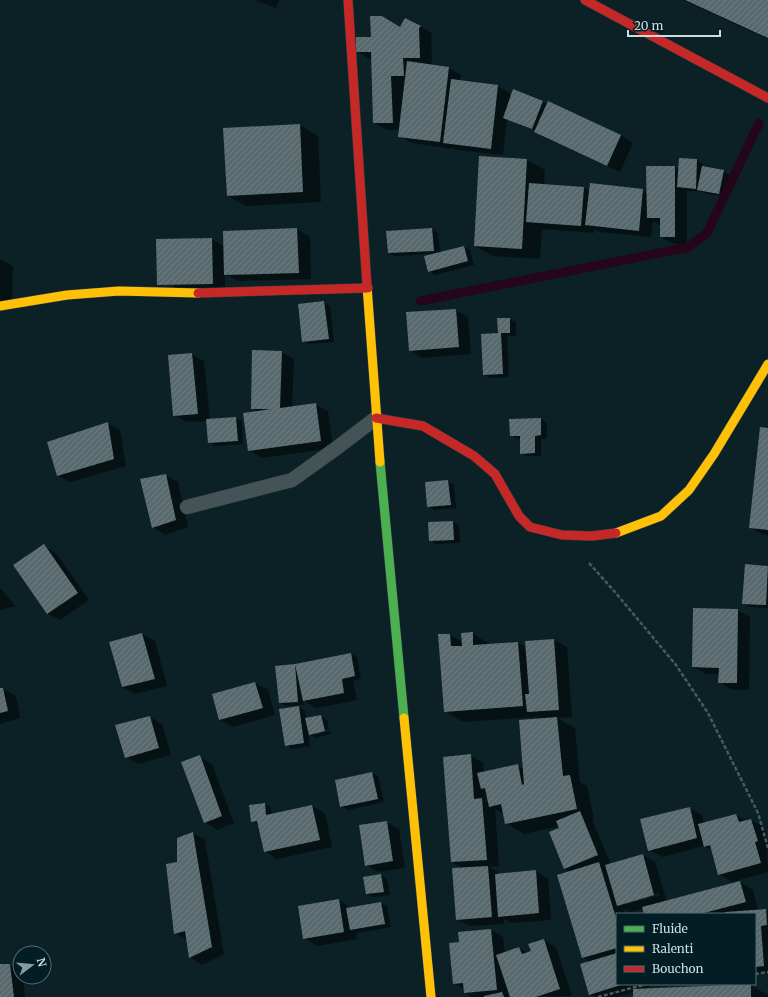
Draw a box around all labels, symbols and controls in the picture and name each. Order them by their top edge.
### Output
scale bar [628,12,720,38]
text: 20 m [634,18,663,33]
legend [616,913,756,985]
text: Fluide [652,921,688,936]
text: Ralenti [652,941,693,956]
north arrow [12,945,52,985]
text: N [34,956,50,969]
text: Bouchon [652,961,704,976]

